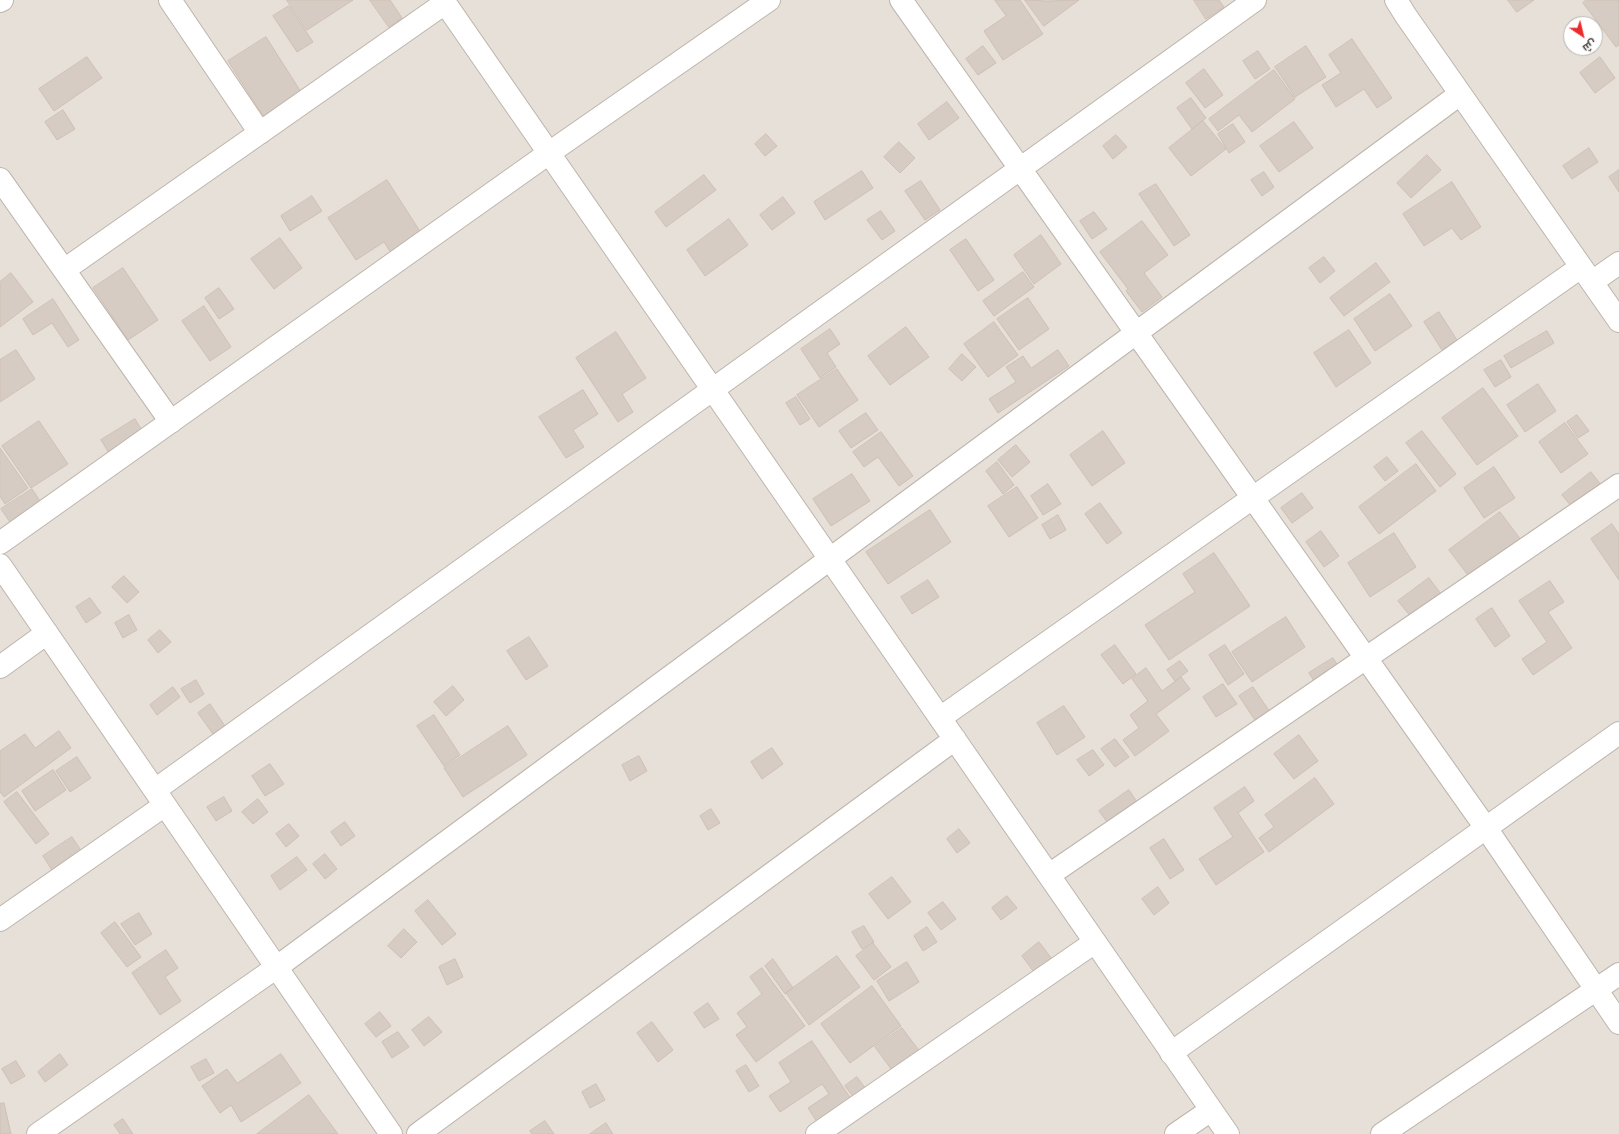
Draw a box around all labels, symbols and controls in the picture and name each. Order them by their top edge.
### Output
north arrow [1563,16,1603,56]
text: ش [1580,36,1599,55]

